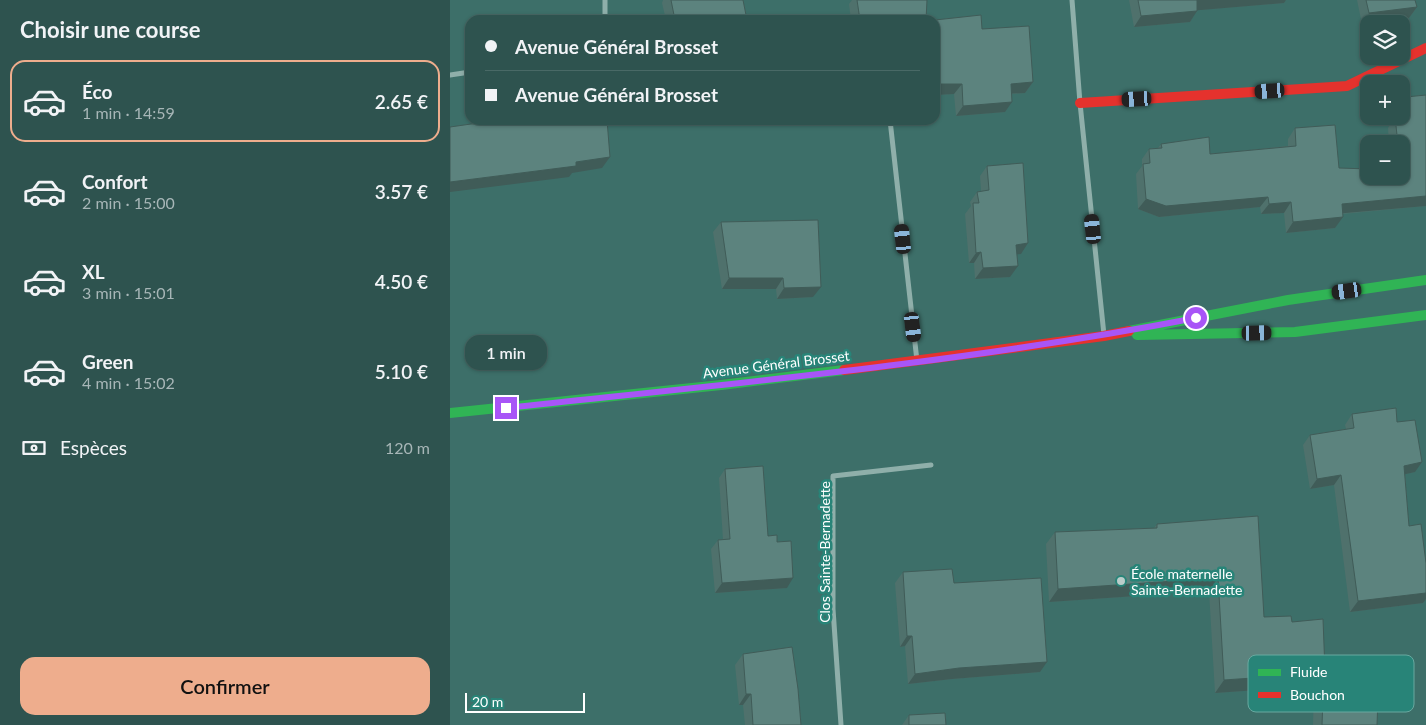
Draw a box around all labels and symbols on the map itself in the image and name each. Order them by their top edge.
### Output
car [1254,82,1285,100]
car [1121,91,1152,107]
car [1083,213,1102,245]
car [893,223,912,255]
car [1331,281,1362,301]
route start [1185,307,1207,329]
car [903,311,922,343]
car [1241,325,1272,341]
callout: 1 min [465,336,547,370]
street label: Avenue Général Brosset [702,347,850,381]
route end [495,397,517,419]
street label: Clos Sainte-Bernadette [816,481,833,623]
place label: École maternelle Sainte-Bernadette [1131,565,1242,598]
marker: École maternelle Sainte-Bernadette [1115,575,1127,587]
legend [1248,655,1414,712]
text: Fluide [1290,663,1328,680]
text: Bouchon [1290,686,1345,703]
scale bar [465,690,585,713]

